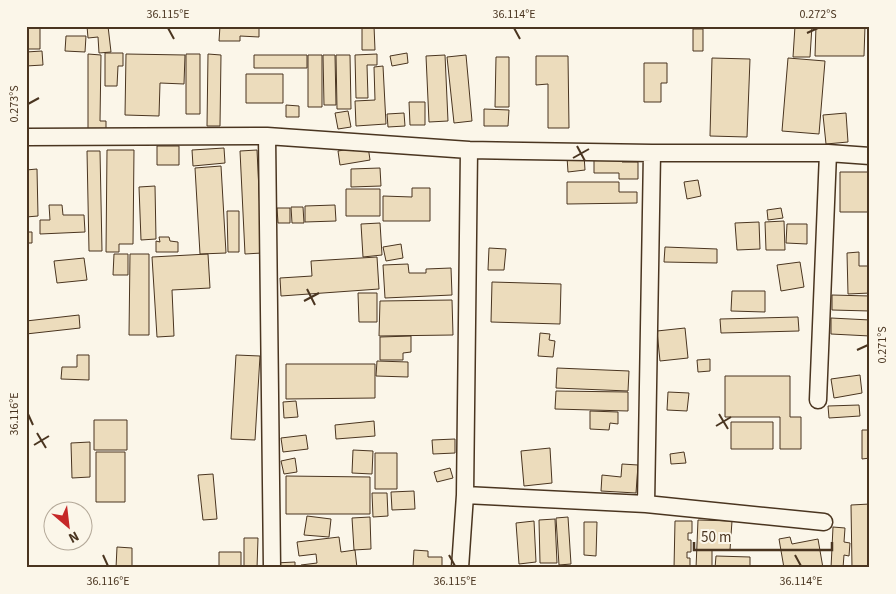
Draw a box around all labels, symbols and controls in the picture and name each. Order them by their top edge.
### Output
text: 36.115°E [146,6,190,23]
text: 36.114°E [492,6,536,23]
text: 0.272°S [799,6,837,23]
text: 0.273°S [6,85,23,123]
text: 0.271°S [874,326,891,364]
text: 36.116°E [6,392,23,436]
north arrow [42,502,92,552]
scale bar [694,519,831,551]
text: N [65,526,82,548]
text: 50 m [701,527,731,548]
text: 36.116°E [86,573,130,590]
text: 36.115°E [433,573,477,590]
text: 36.114°E [779,573,823,590]

